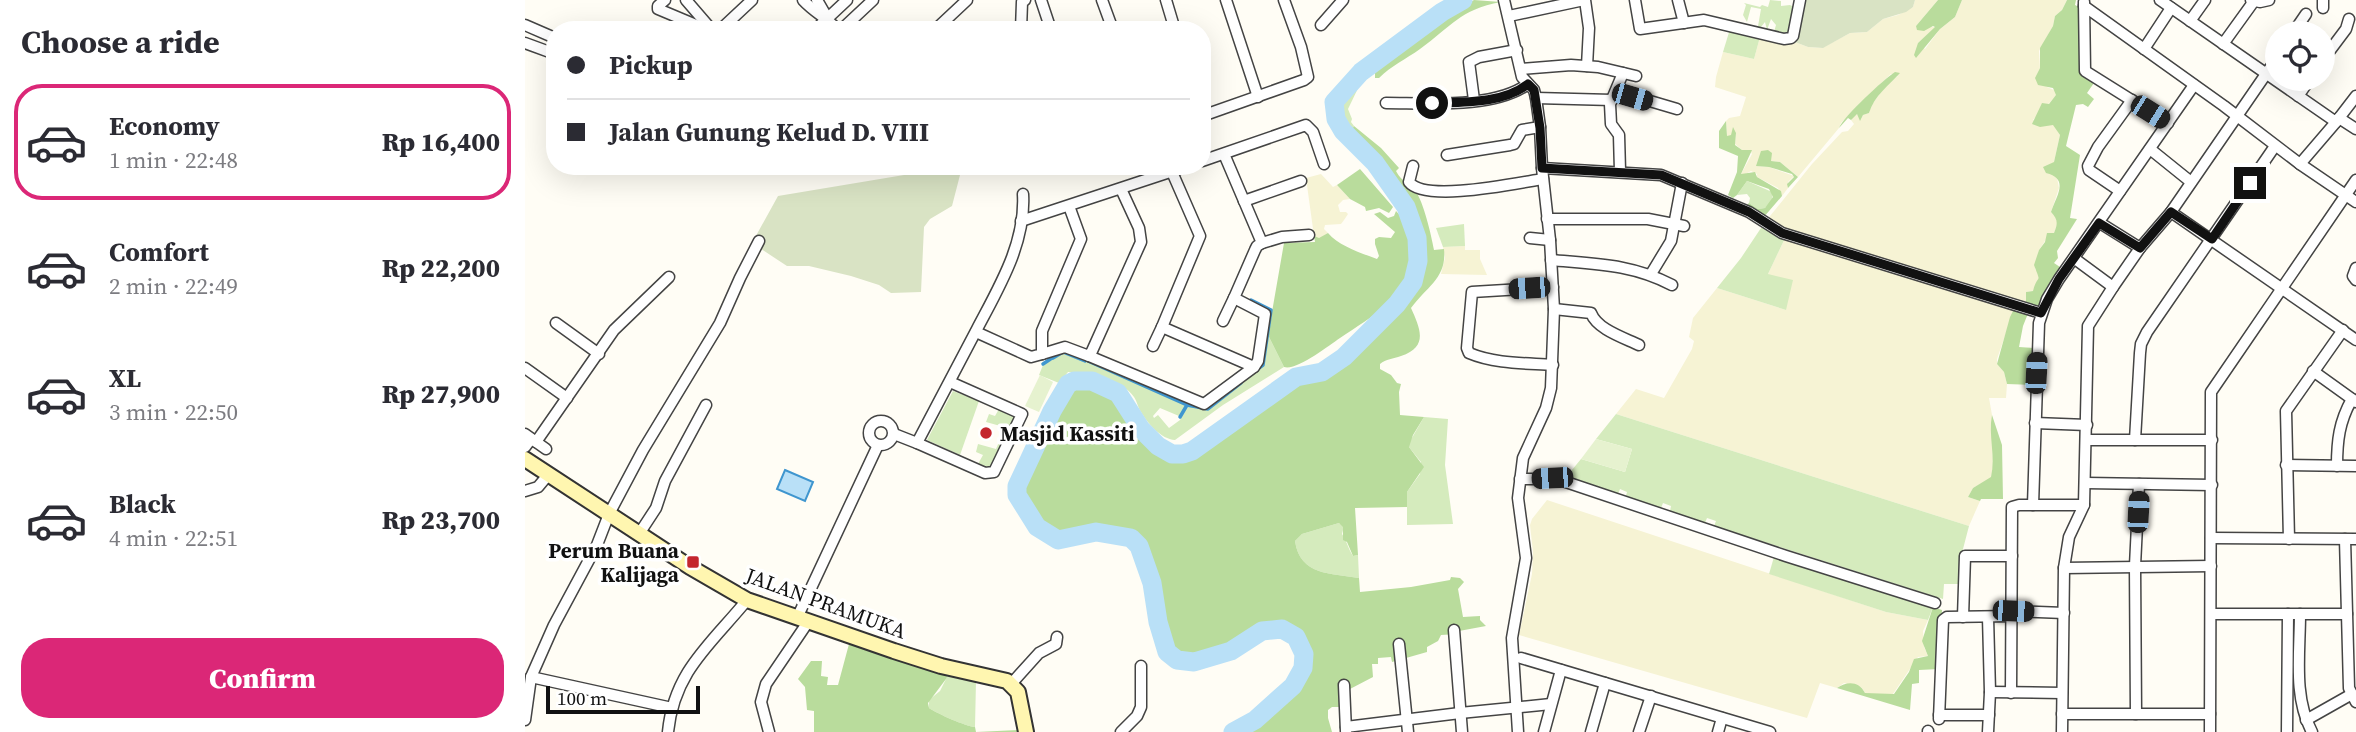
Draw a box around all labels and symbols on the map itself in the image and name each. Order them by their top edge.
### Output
car [1609,81,1656,113]
route start [1416,87,1448,119]
car [2127,92,2174,132]
route end [2234,167,2266,199]
car [1508,276,1551,300]
car [2025,351,2048,395]
place label: Masjid Kassiti [1000,419,1135,448]
marker: Masjid Kassiti [978,425,994,441]
car [1531,466,1574,490]
car [2127,490,2150,534]
place label: Perum Buana Kalijaga [548,536,680,589]
marker: Perum Buana Kalijaga [685,554,701,570]
street label: JALAN PRAMUKA [741,560,910,646]
car [1992,600,2035,622]
scale bar [546,683,700,715]

